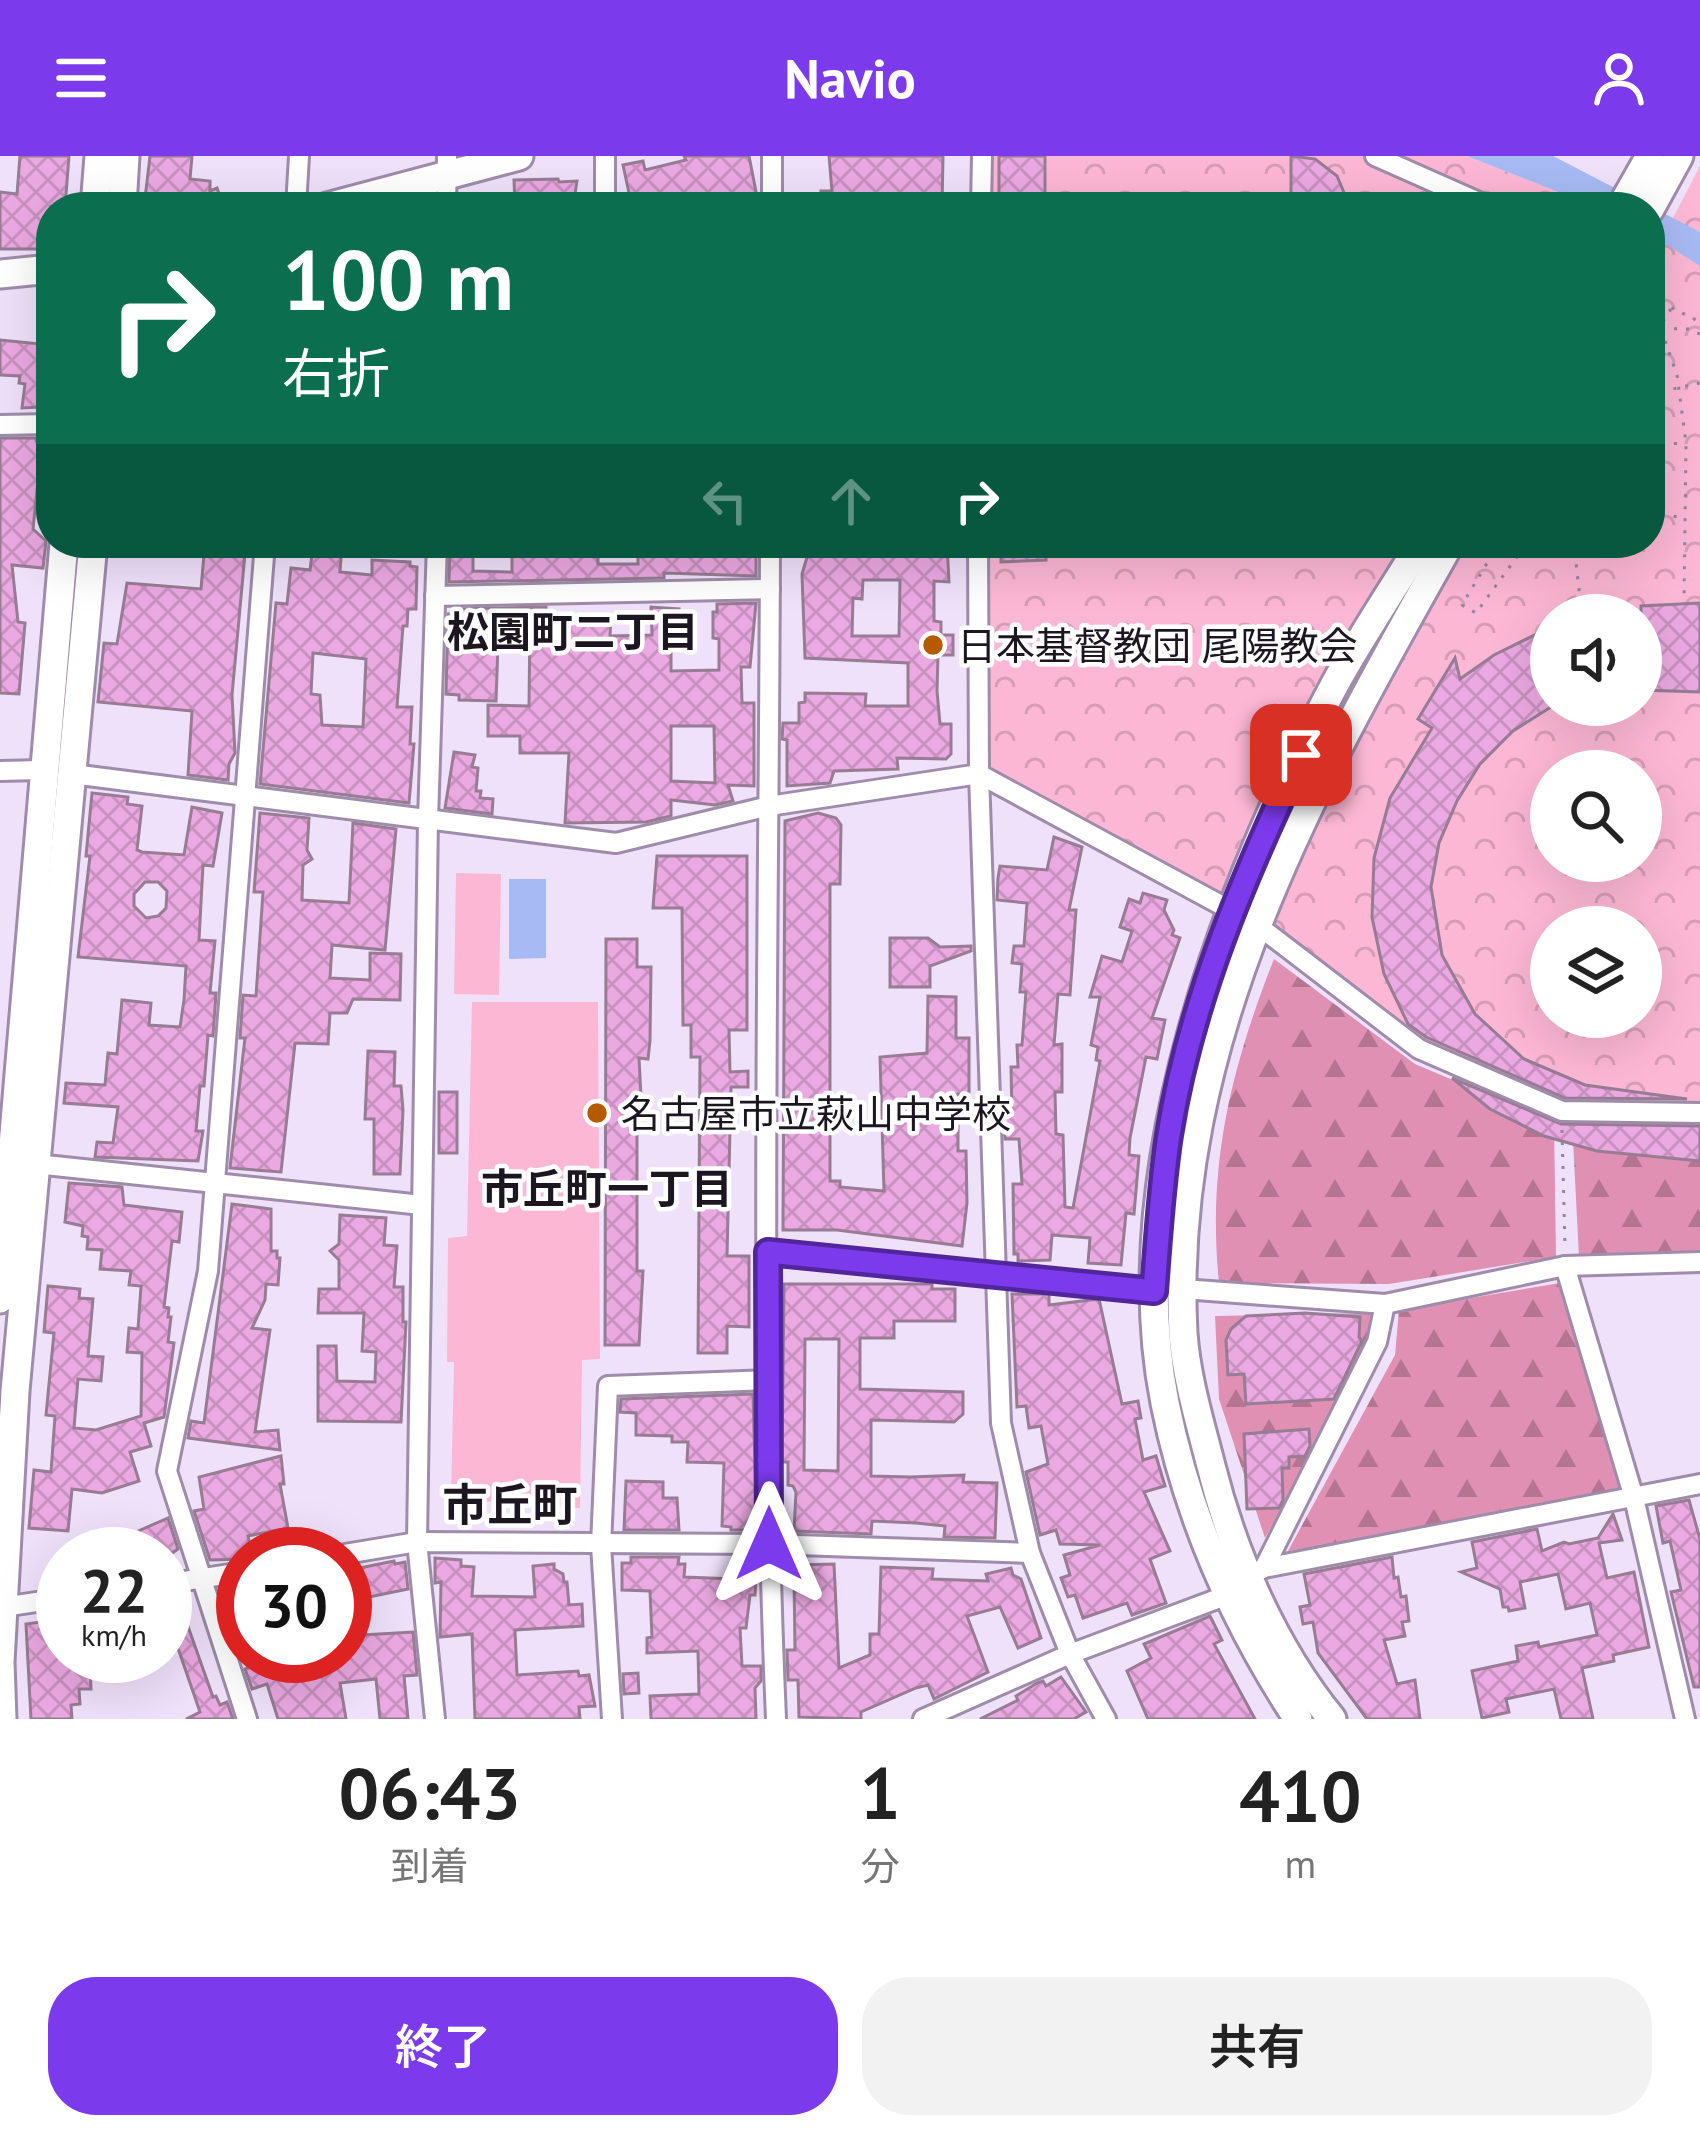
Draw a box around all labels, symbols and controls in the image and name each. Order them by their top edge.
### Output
text: Navio [784,43,916,113]
icon: menu [48,45,114,111]
icon: person [1586,45,1652,111]
text: 100 m [282,224,514,333]
icon: right [84,240,240,396]
text: 右折 [282,338,390,408]
icon: left [692,468,758,534]
icon: ahead [818,468,884,534]
icon: right [944,468,1010,534]
map controls [1530,594,1662,1038]
button: sound [1530,594,1662,726]
district label: 松園町二丁目 [447,604,699,659]
place label: 日本基督教団 尾陽教会 [957,620,1357,671]
marker: 日本基督教団 尾陽教会 [920,632,946,658]
pin [1250,704,1352,806]
icon: arrive [1268,722,1334,788]
button: search [1530,750,1662,882]
button: layers [1530,906,1662,1038]
place label: 名古屋市立萩山中学校 [621,1088,1011,1139]
marker: 名古屋市立萩山中学校 [584,1100,610,1126]
district label: 市丘町一丁目 [481,1161,733,1216]
district label: 市丘町 [442,1475,578,1533]
position arrow [706,1481,832,1607]
speed limit sign: 30 [216,1527,372,1683]
text: 22 [80,1551,148,1629]
text: km/h [81,1615,147,1654]
text: 06:43 [339,1746,521,1839]
text: 1 [860,1746,901,1839]
text: 410 [1239,1749,1361,1842]
text: m [1284,1838,1316,1889]
text: 到着 [391,1840,469,1891]
text: 分 [861,1840,900,1891]
button: 終了 [48,1977,838,2115]
button: 共有 [862,1977,1652,2115]

